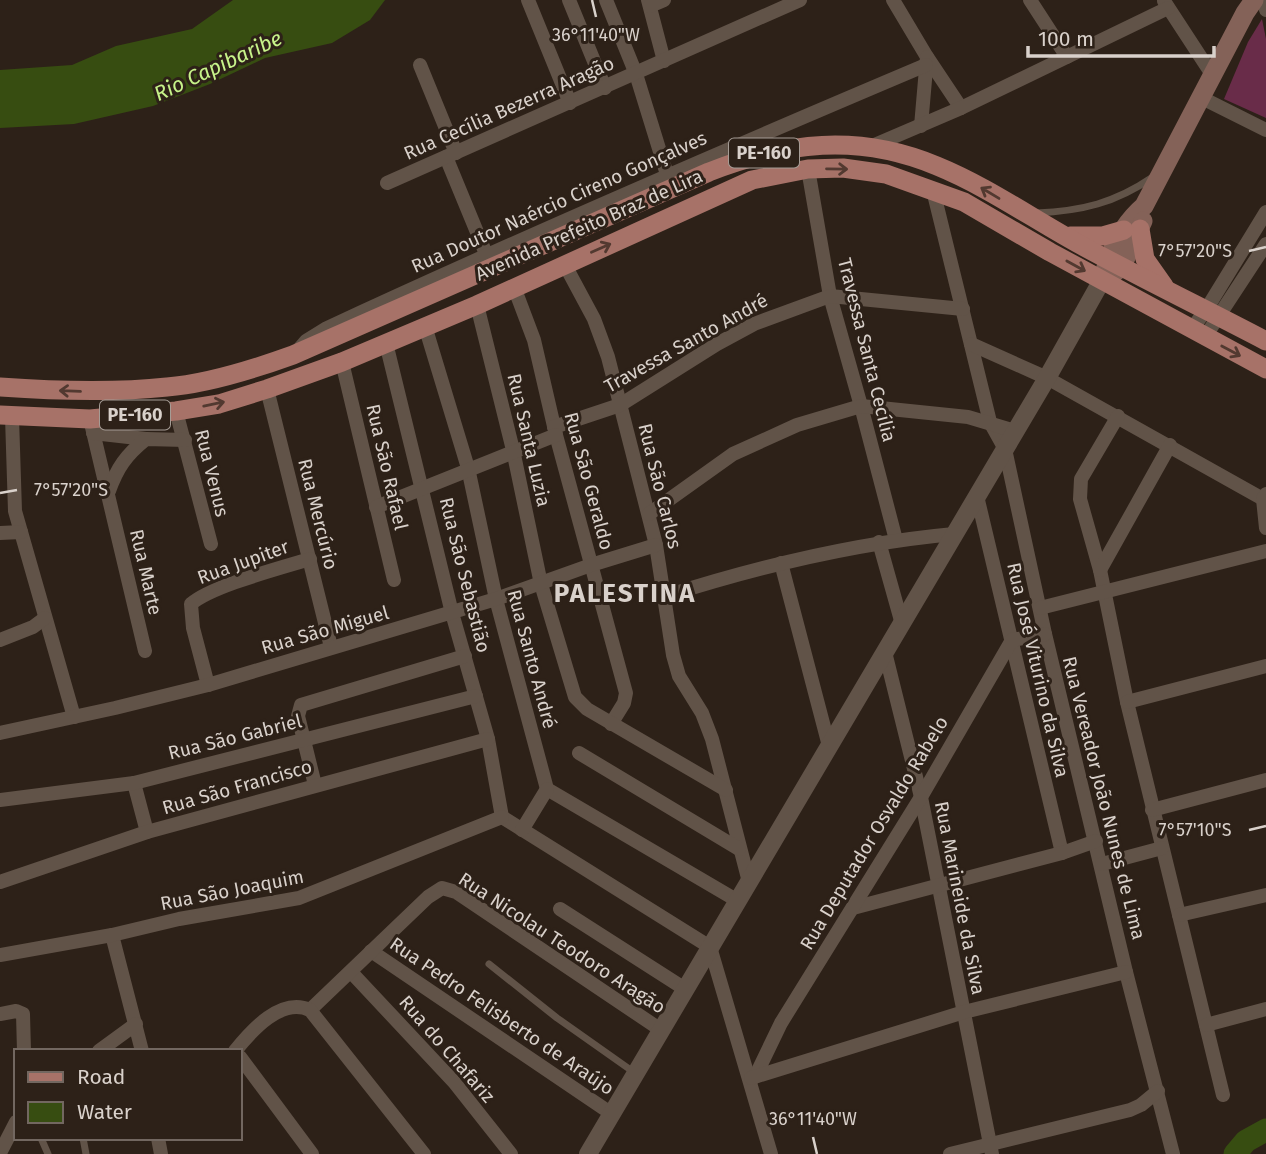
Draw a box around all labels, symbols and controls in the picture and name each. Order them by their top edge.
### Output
scale bar [1028,14,1214,58]
text: 36°11'40"W [552,24,640,46]
water label: Rio Capibaribe [150,25,286,107]
text: 100 m [1038,26,1094,52]
street label: Rua Cecília Bezerra Aragão [400,51,618,165]
street label: Rua Doutor Naércio Cireno Gonçalves [408,126,710,278]
road number: PE-160 [729,138,799,168]
one-way arrow [825,162,848,175]
street label: Avenida Prefeito Braz de Lira [472,164,706,286]
one-way arrow [980,186,1000,200]
text: 7°57'20"S [1158,240,1232,262]
one-way arrow [590,241,611,255]
street label: Travessa Santa Cecília [833,256,901,444]
one-way arrow [1065,260,1086,274]
street label: Travessa Santo André [600,288,772,398]
one-way arrow [1221,344,1241,358]
street label: Rua Santa Luzia [502,371,556,509]
one-way arrow [59,385,82,398]
one-way arrow [202,397,225,411]
road number: PE-160 [100,400,170,430]
street label: Rua São Rafael [361,402,413,533]
street label: Rua São Geraldo [560,410,618,552]
street label: Rua São Carlos [633,421,687,551]
street label: Rua Venus [190,427,234,519]
street label: Rua Mercúrio [293,456,343,572]
text: 7°57'20"S [34,479,108,501]
street label: Rua São Sebastião [435,495,495,655]
street label: Rua Marte [125,527,167,617]
street label: Rua Jupiter [194,535,293,589]
street label: Rua José Viturino da Silva [1002,560,1074,780]
district label: PALESTINA [554,578,696,609]
street label: Rua Santo André [502,587,562,731]
street label: Rua São Miguel [259,601,392,659]
street label: Rua Vereador João Nunes de Lima [1058,654,1150,942]
street label: Rua São Gabriel [166,709,305,765]
street label: Rua Deputador Osvaldo Rabelo [795,712,953,954]
street label: Rua São Francisco [159,755,315,819]
street label: Rua Marineide da Silva [930,799,990,997]
text: 7°57'10"S [1159,819,1232,841]
street label: Rua São Joaquim [158,865,306,915]
street label: Rua Nicolau Teodoro Aragão [454,867,670,1019]
street label: Rua Pedro Felisberto de Araújo [385,932,619,1100]
street label: Rua do Chafariz [394,991,500,1107]
legend [14,1049,242,1140]
text: Road [77,1064,125,1090]
text: Water [77,1099,132,1125]
text: 36°11'40"W [769,1108,857,1130]

